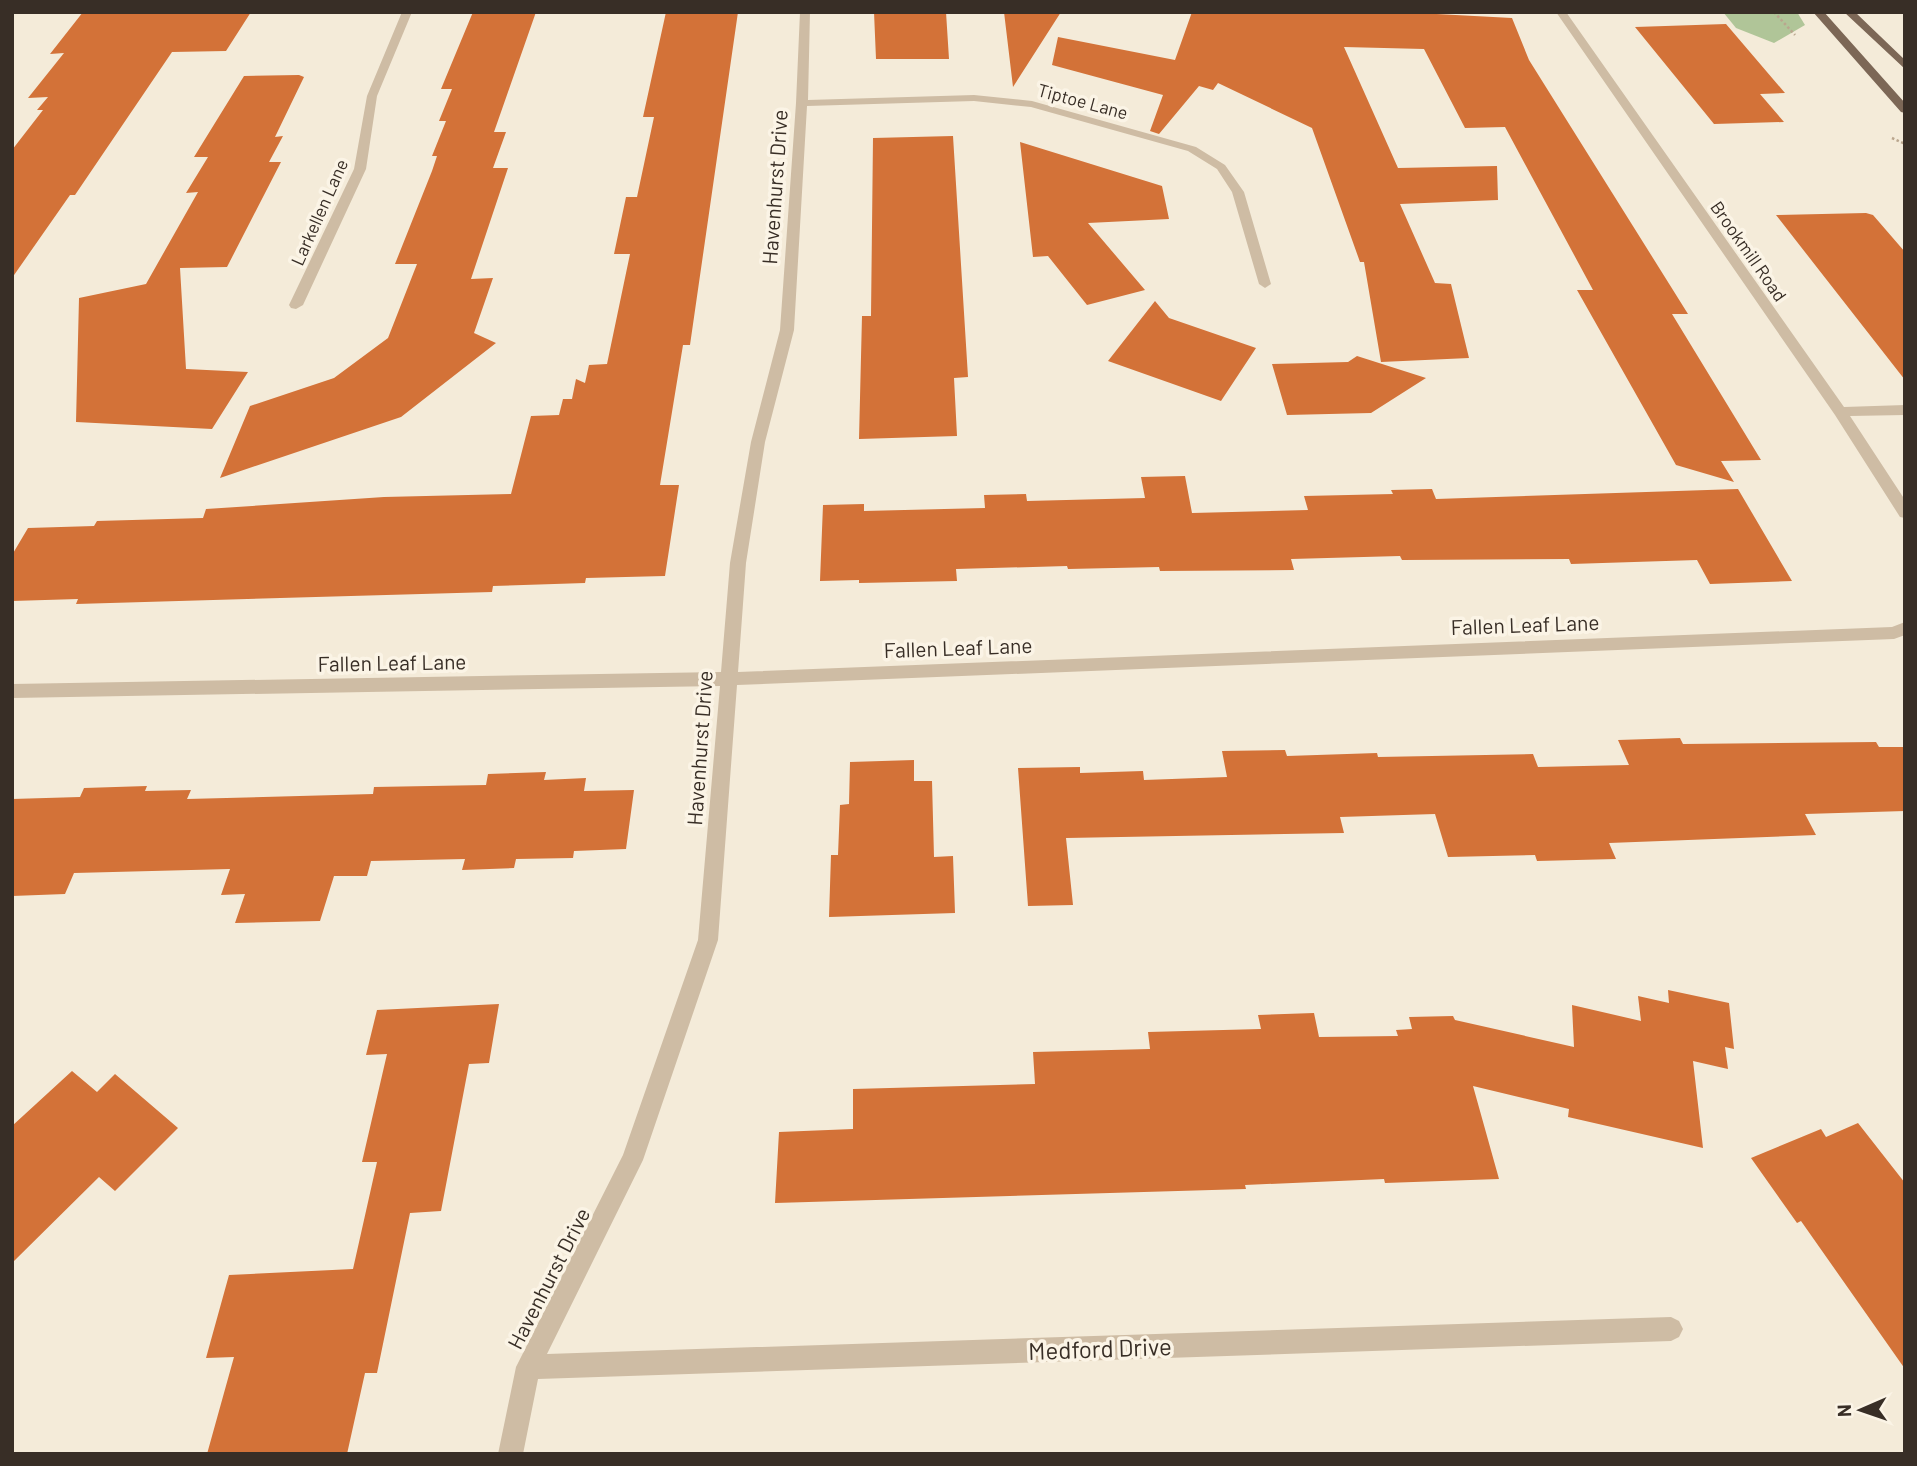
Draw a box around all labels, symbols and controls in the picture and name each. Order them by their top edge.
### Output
street label: Tiptoe Lane [1036,78,1130,124]
street label: Havenhurst Drive [756,109,792,265]
street label: Larkellen Lane [286,155,352,269]
street label: Brookmill Road [1706,197,1792,305]
street label: Fallen Leaf Lane [1450,609,1600,639]
street label: Fallen Leaf Lane [883,632,1033,662]
street label: Fallen Leaf Lane [317,648,467,676]
street label: Havenhurst Drive [681,670,717,826]
street label: Havenhurst Drive [502,1203,594,1353]
street label: Medford Drive [1028,1331,1172,1365]
north arrow [1826,1375,1896,1445]
text: N [1832,1404,1855,1417]

